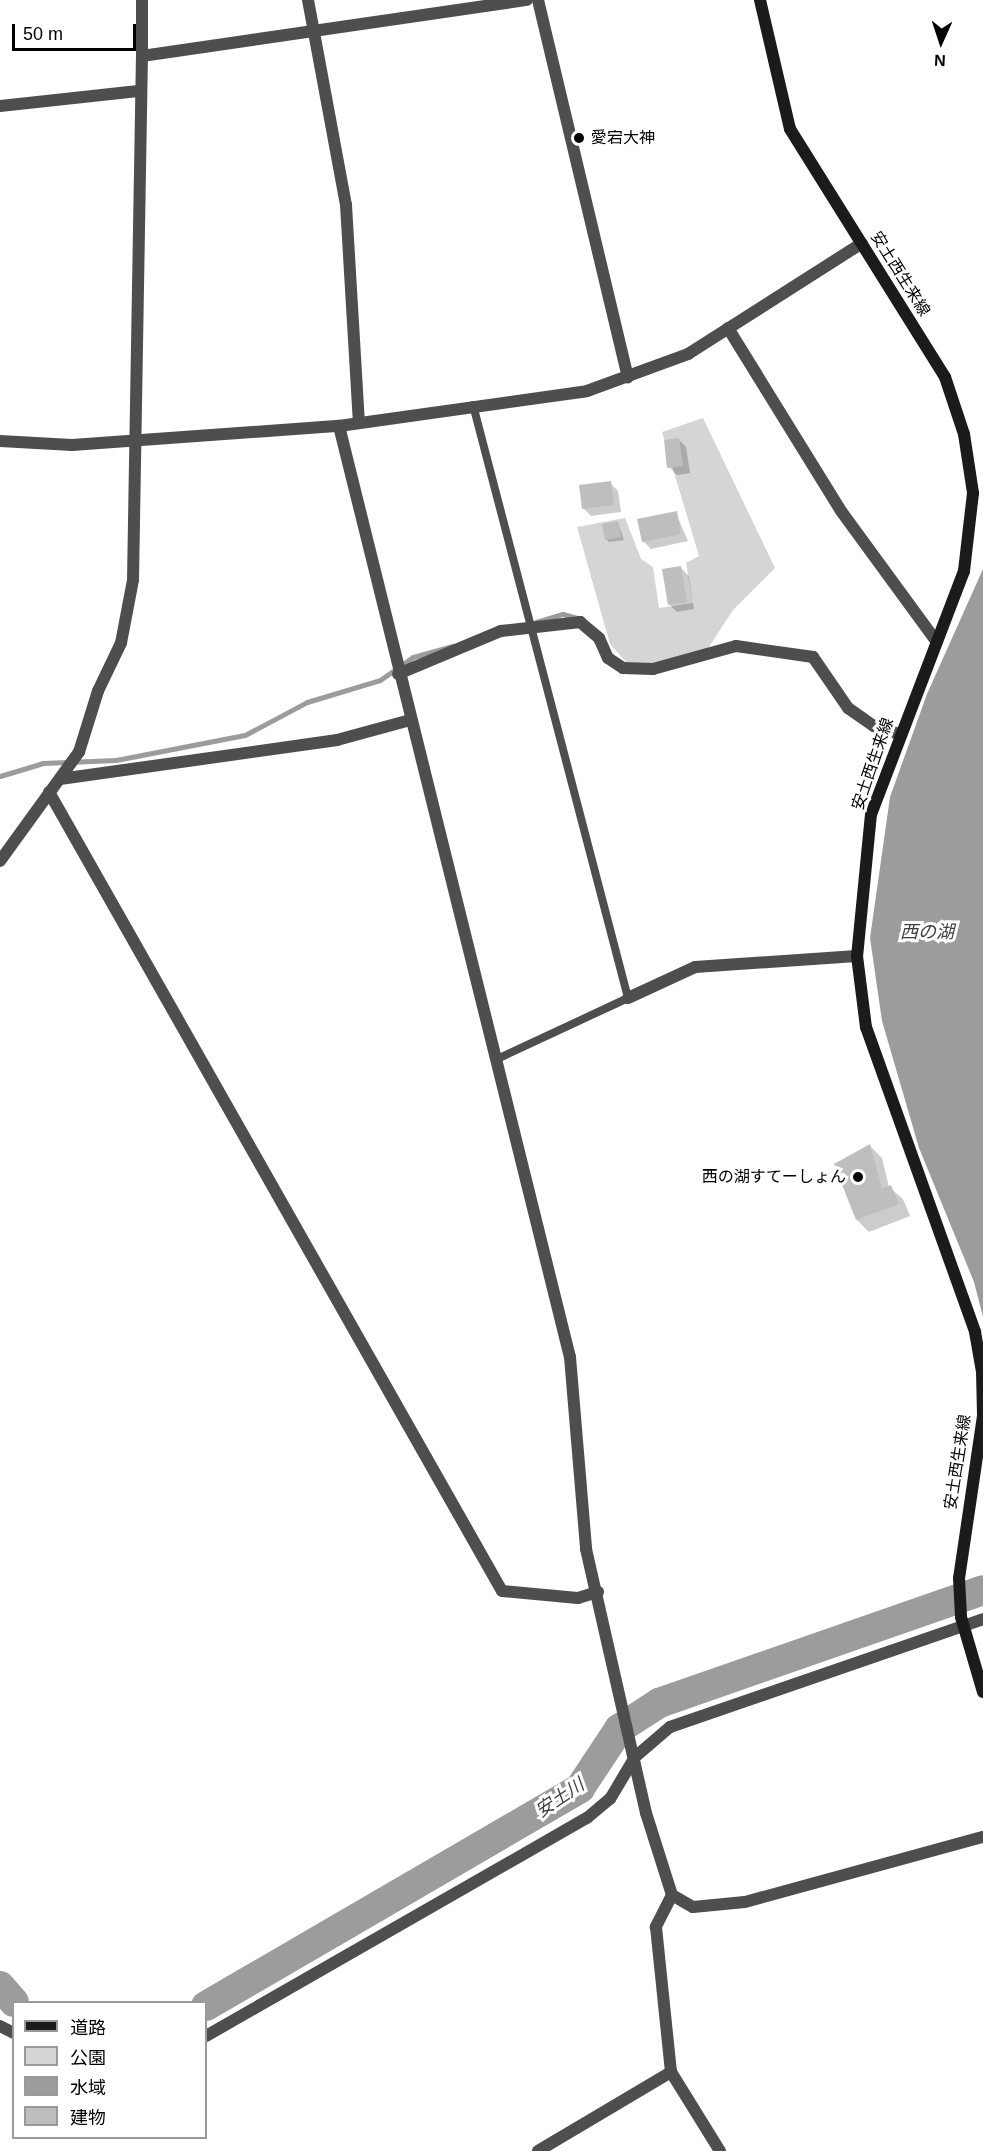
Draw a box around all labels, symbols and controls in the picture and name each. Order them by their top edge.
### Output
scale bar [15,12,140,50]
north arrow [911,12,971,72]
text: 50 m [23,24,63,44]
text: N [934,52,946,69]
place label: 愛宕大神 [591,128,655,148]
marker: 愛宕大神 [572,131,586,145]
street label: 安土西生来線 [866,228,934,320]
street label: 安土西生来線 [848,715,898,813]
water label: 西の湖 [900,921,954,943]
place label: 西の湖すてーしょん [702,1167,846,1187]
marker: 西の湖すてーしょん [851,1170,865,1184]
street label: 安土西生来線 [941,1413,975,1511]
water label: 安土川 [532,1774,588,1822]
legend [12,2001,207,2139]
text: 道路 [70,2018,106,2038]
text: 公園 [70,2048,106,2068]
text: 水域 [70,2078,106,2098]
text: 建物 [70,2108,106,2128]

